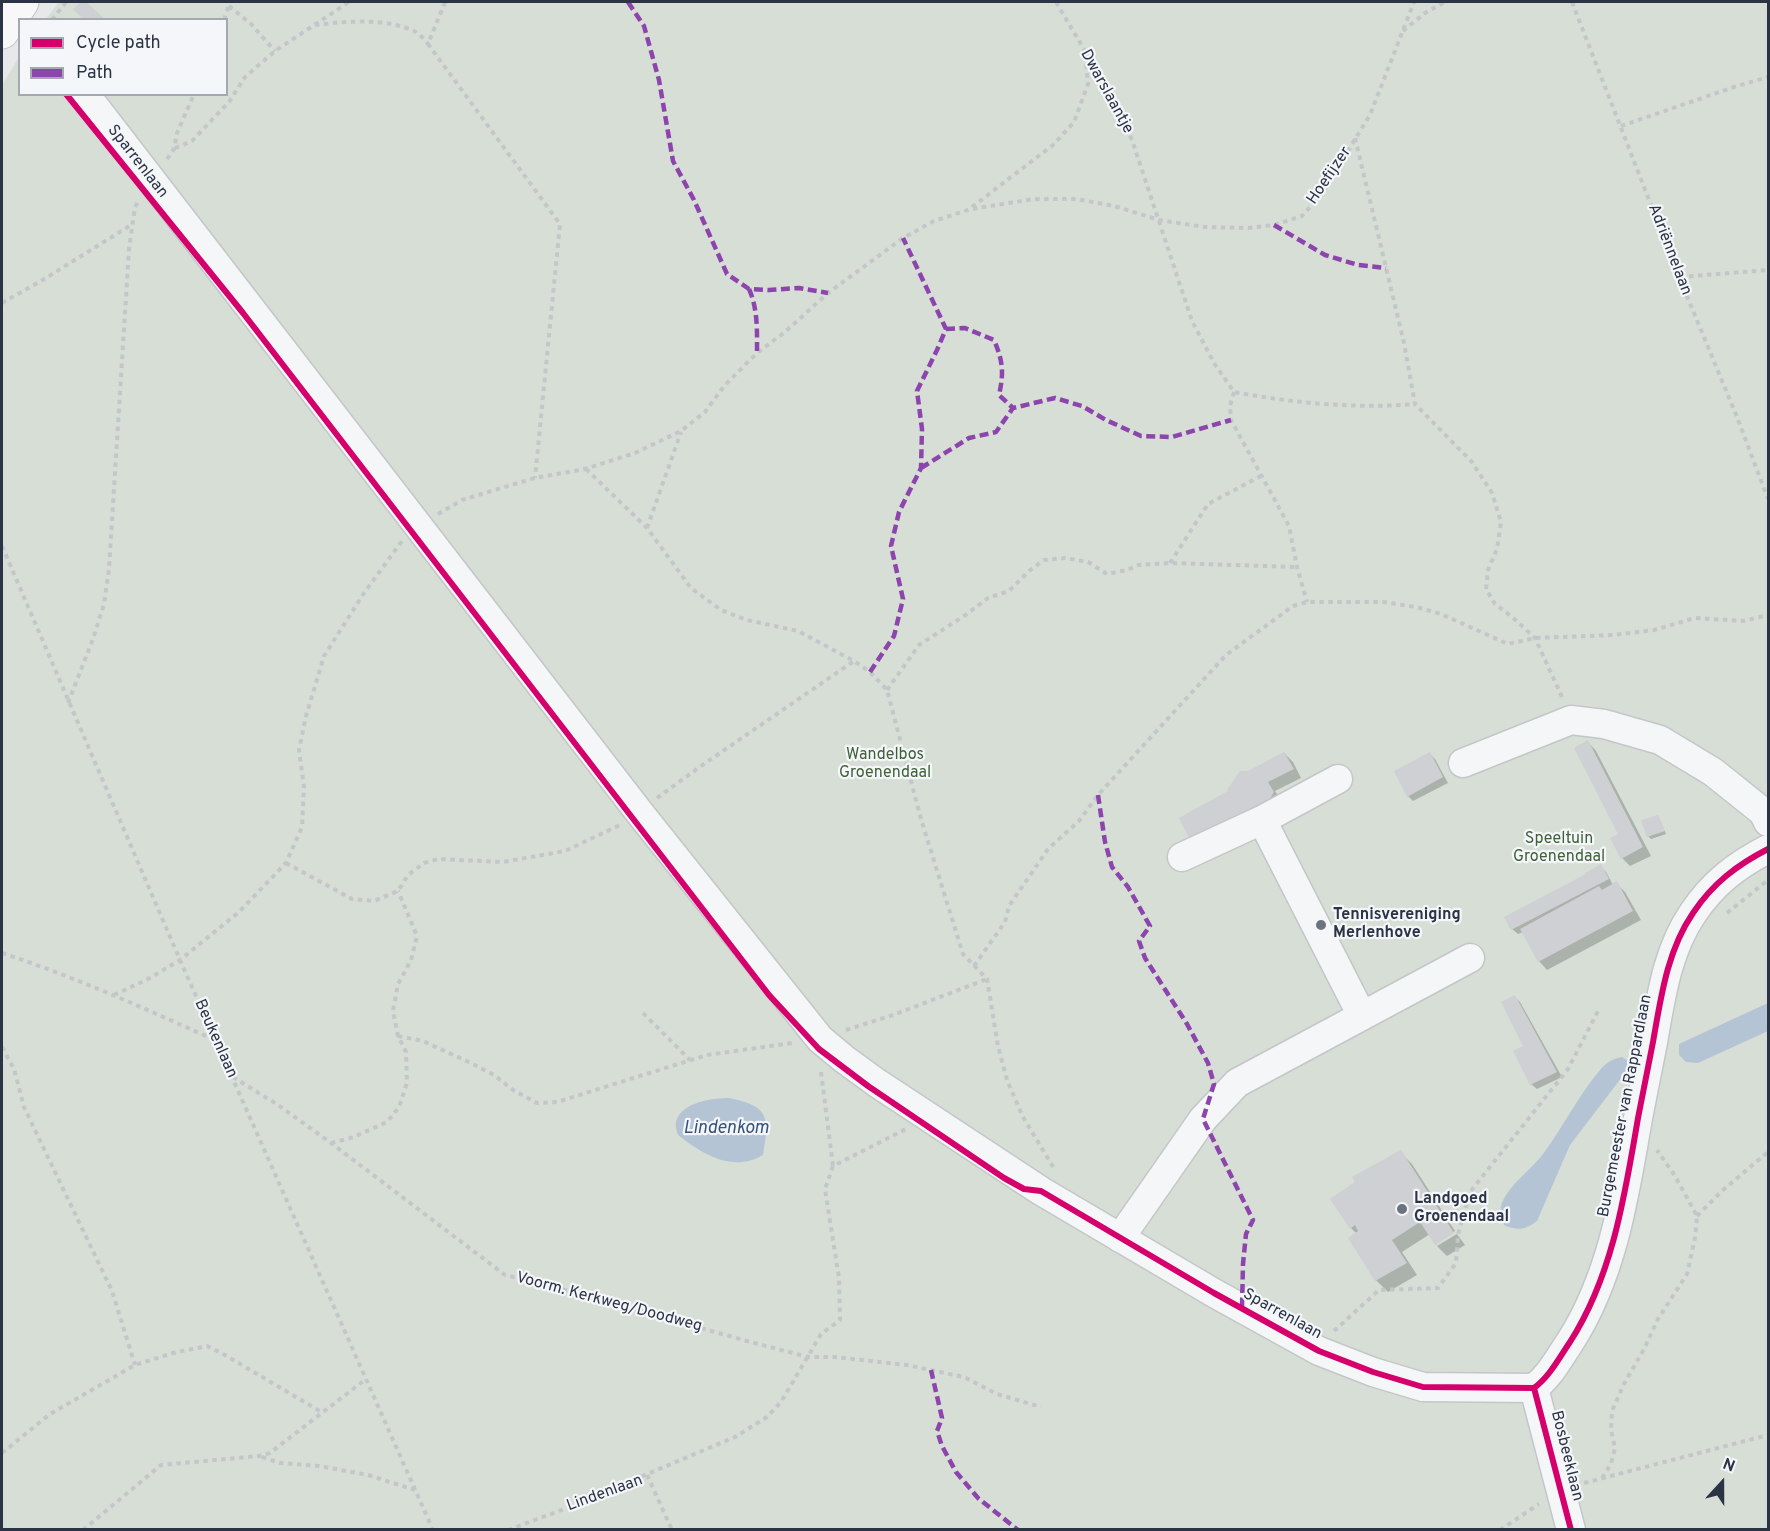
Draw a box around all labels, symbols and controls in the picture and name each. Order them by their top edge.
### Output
legend [18,18,228,96]
text: Cycle path [76,32,161,55]
street label: Dwarslaantje [1075,47,1137,137]
text: Path [76,62,113,85]
street label: Sparrenlaan [102,122,172,202]
street label: Hoefijzer [1304,143,1356,209]
street label: Adriënnelaan [1643,202,1695,298]
park label: Wandelbos Groenendaal [839,746,931,784]
park label: Speeltuin Groenendaal [1513,830,1605,868]
place label: Tennisvereniging Merlenhove [1333,906,1461,944]
marker: Tennisvereniging Merlenhove [1314,918,1328,932]
street label: Burgemeester van Rappardlaan [1595,993,1657,1219]
street label: Beukenlaan [189,997,241,1081]
water label: Lindenkom [683,1118,769,1140]
place label: Landgoed Groenendaal [1414,1190,1509,1228]
marker: Landgoed Groenendaal [1395,1202,1409,1216]
street label: Voorm. Kerkweg/Doodweg [514,1269,704,1337]
street label: Sparrenlaan [1239,1285,1325,1345]
street label: Bosbeeklaan [1545,1409,1587,1503]
north arrow [1692,1453,1752,1513]
text: N [1719,1455,1737,1478]
street label: Lindenlaan [564,1471,646,1517]

